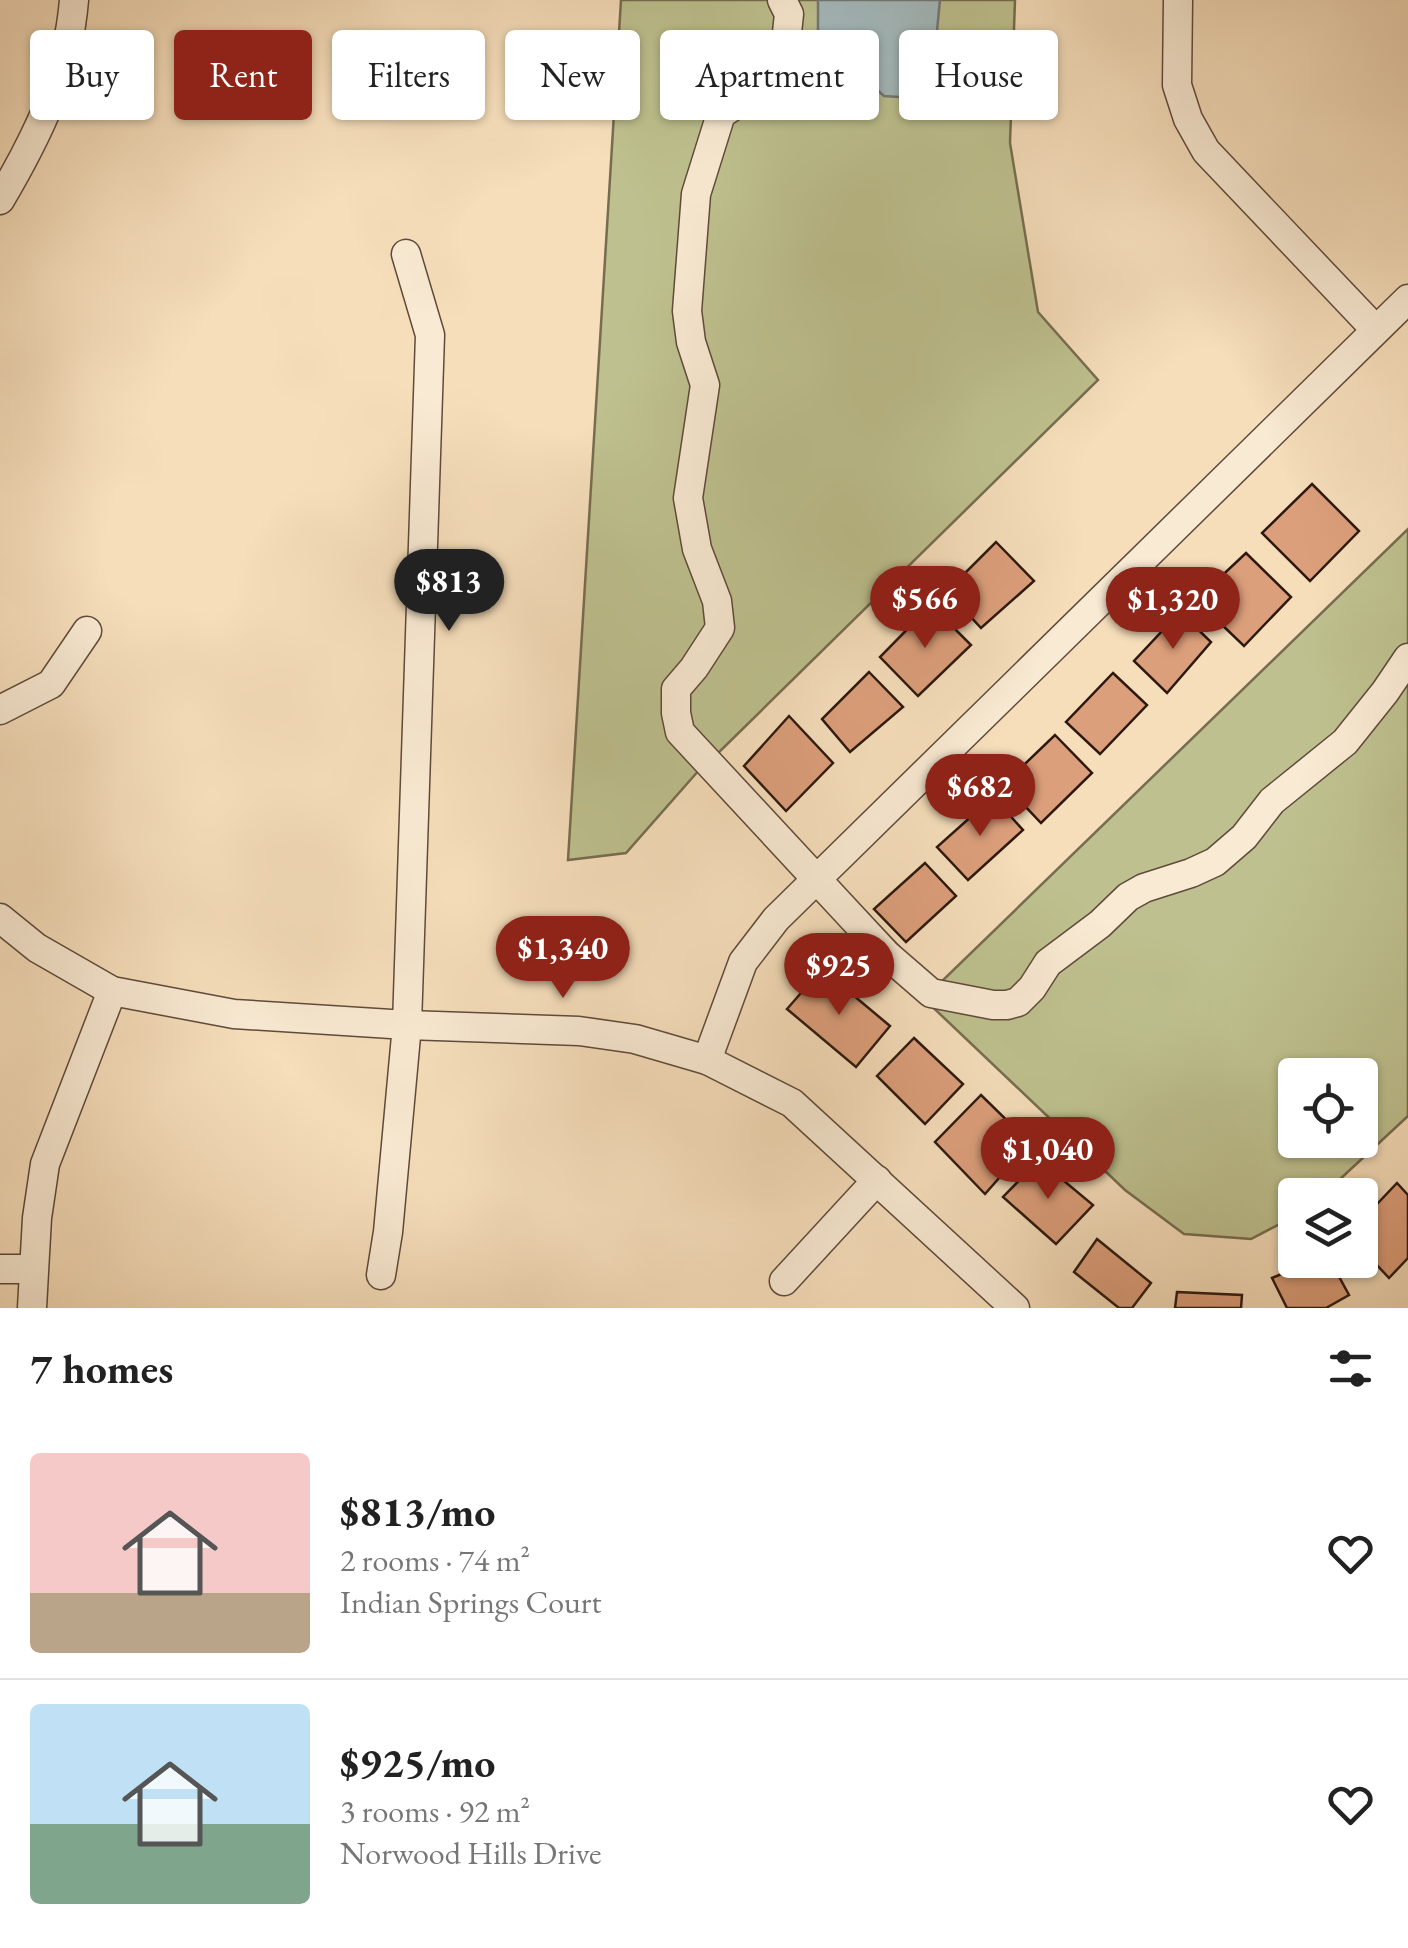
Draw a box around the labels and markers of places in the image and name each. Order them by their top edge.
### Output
pin: $813 [390,549,508,634]
pin: $566 [866,566,984,651]
pin: $1,320 [1092,567,1254,652]
pin: $682 [921,754,1039,839]
pin: $1,340 [482,916,644,1001]
pin: $925 [780,933,898,1018]
pin: $1,040 [967,1117,1129,1202]

